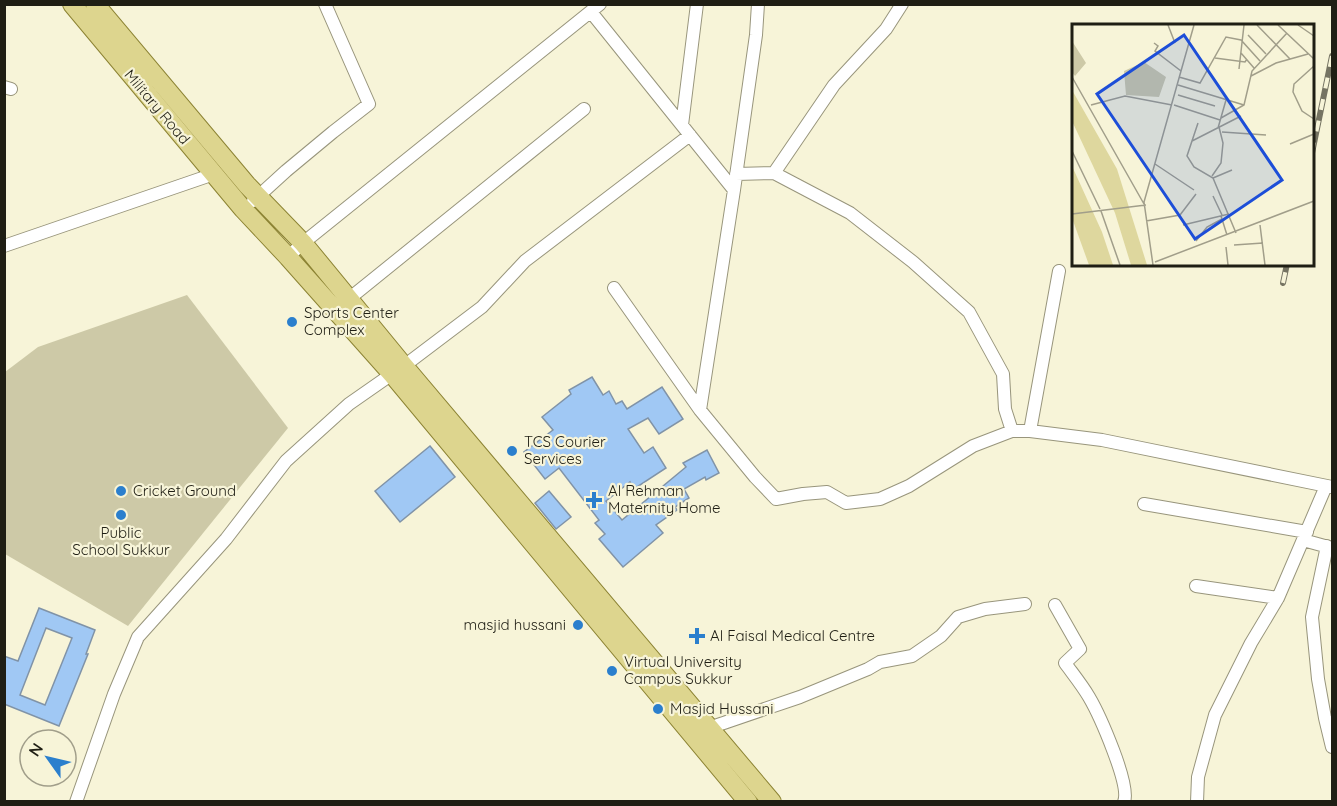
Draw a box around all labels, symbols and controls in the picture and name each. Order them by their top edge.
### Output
inset map [1072,24,1313,266]
street label: Military Road [121,65,194,148]
place label: Sports Center Complex [304,303,399,339]
marker: Sports Center Complex [285,315,299,329]
place label: TCS Courier Services [524,432,606,468]
marker: TCS Courier Services [505,444,519,458]
place label: Cricket Ground [133,481,236,500]
place label: Al Rehman Maternity Home [608,481,720,517]
marker: Cricket Ground [114,484,128,498]
marker: Al Rehman Maternity Home [585,491,603,509]
marker: Public School Sukkur [114,508,128,522]
place label: Public School Sukkur [72,523,170,559]
place label: masjid hussani [464,615,566,634]
marker: masjid hussani [571,618,585,632]
place label: Al Faisal Medical Centre [710,626,875,645]
marker: Al Faisal Medical Centre [688,627,706,645]
place label: Virtual University Campus Sukkur [624,652,742,688]
marker: Virtual University Campus Sukkur [605,664,619,678]
place label: Masjid Hussani [670,699,773,718]
marker: Masjid Hussani [651,702,665,716]
north arrow [18,728,78,788]
text: N [24,739,47,760]

